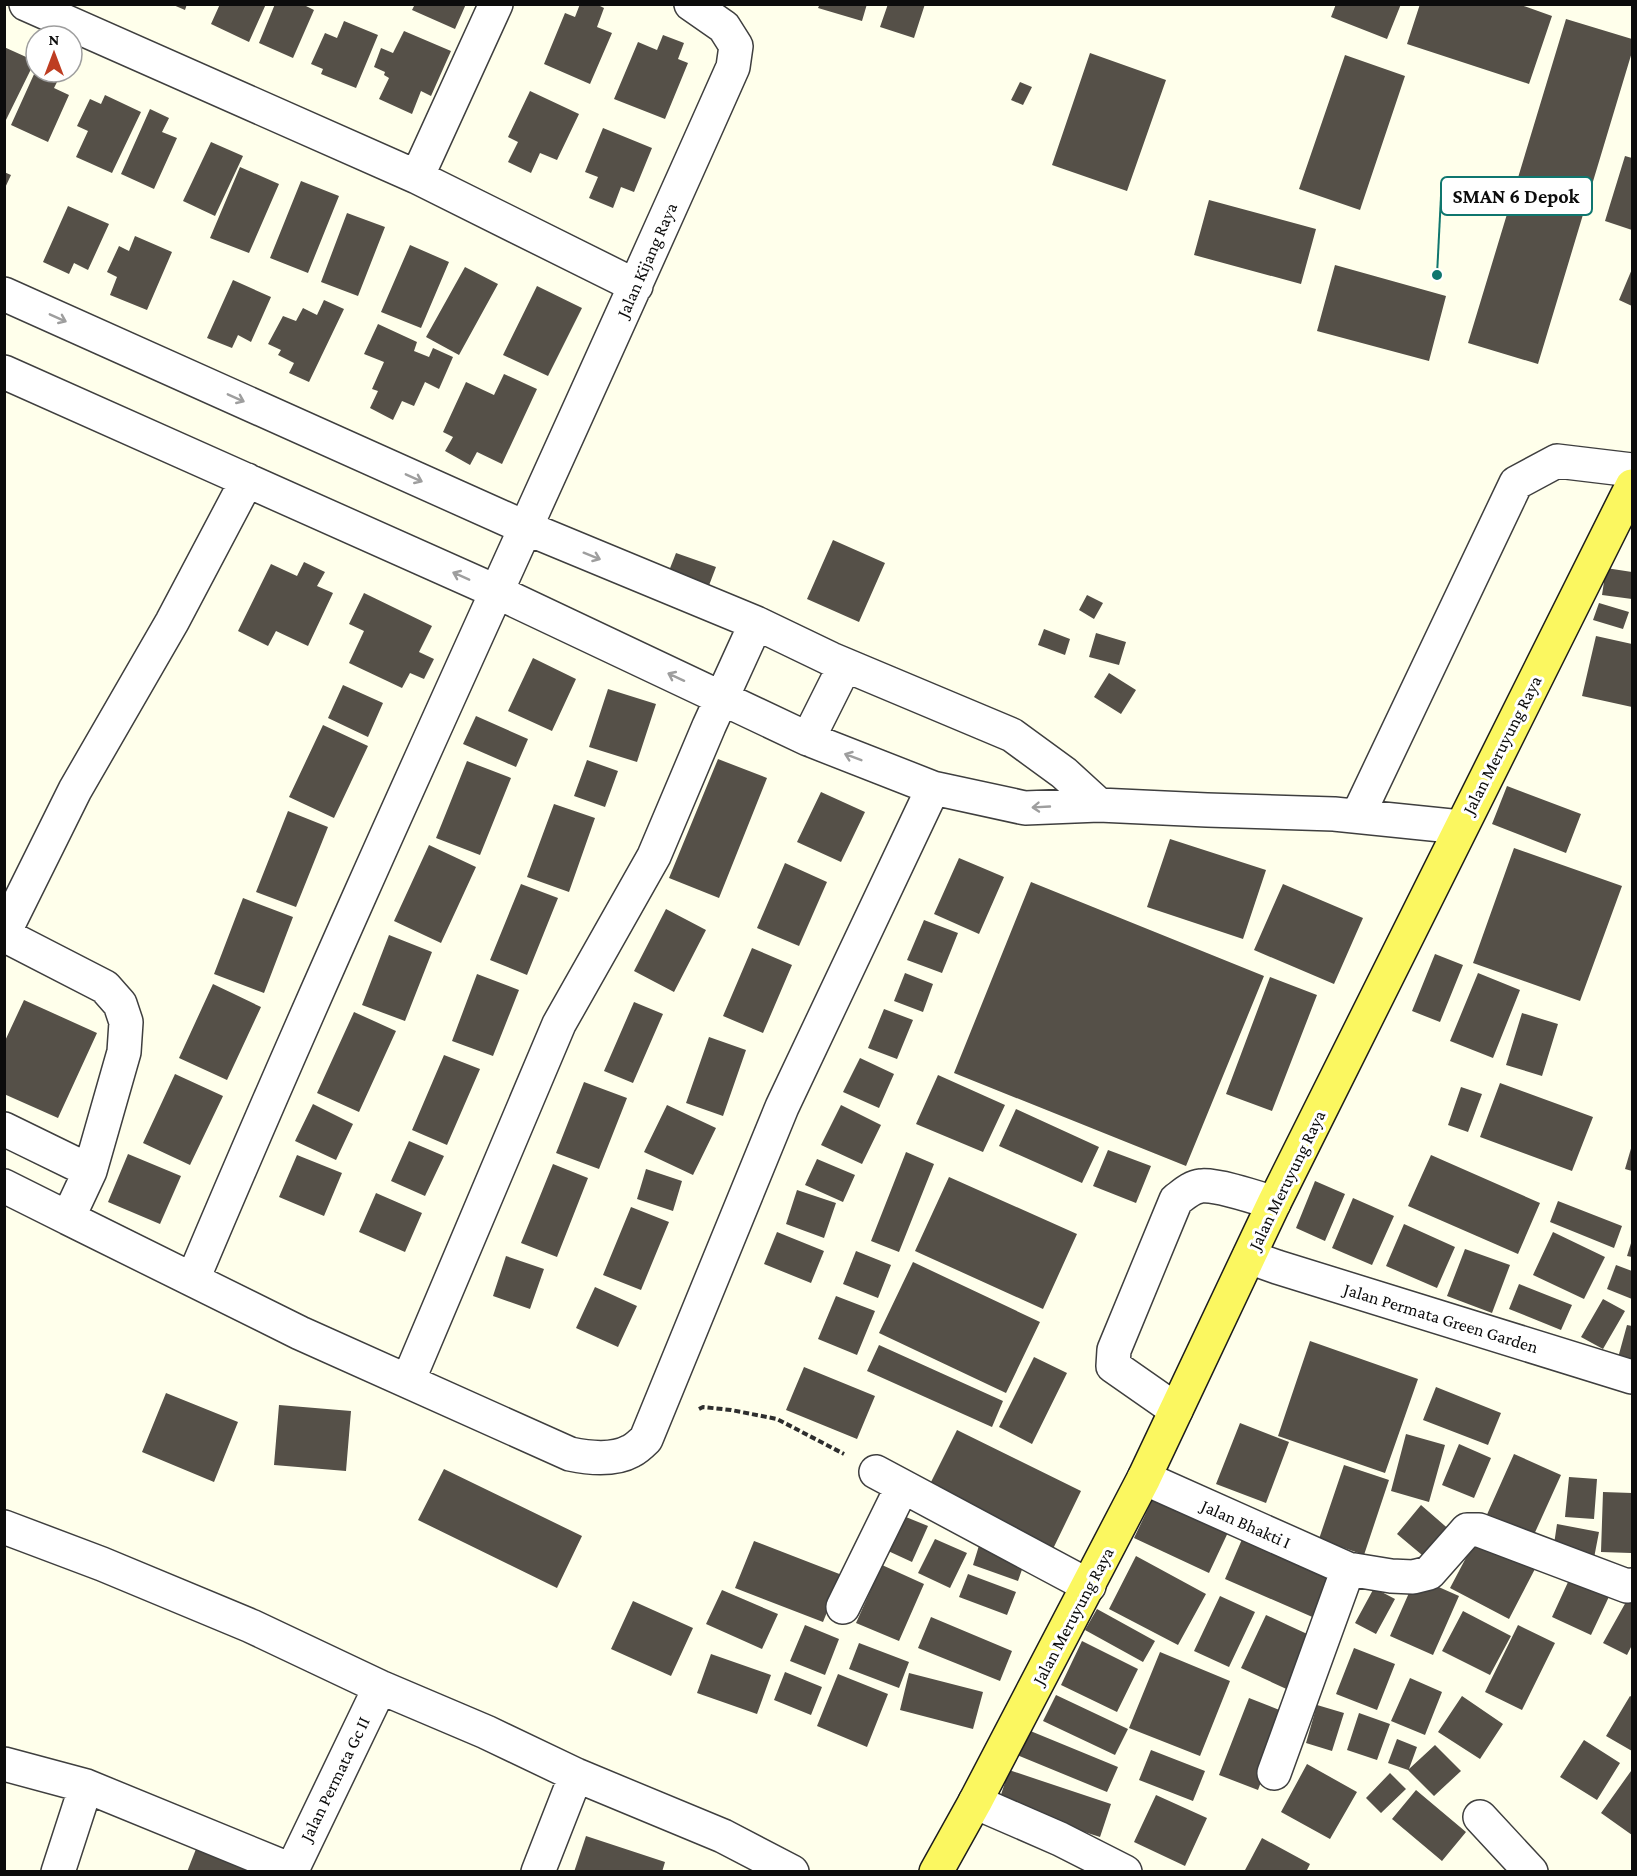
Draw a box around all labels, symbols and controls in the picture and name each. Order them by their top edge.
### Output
north arrow [24,24,84,84]
text: N [49,31,60,48]
callout: SMAN 6 Depok [1441,177,1592,215]
text: SMAN 6 Depok [1453,185,1581,207]
street label: Jalan Kijang Raya [612,199,682,323]
one-way arrow [48,313,66,324]
one-way arrow [226,393,244,404]
one-way arrow [404,472,422,484]
one-way arrow [583,551,601,562]
one-way arrow [453,570,471,582]
one-way arrow [667,670,685,682]
street label: Jalan Meruyung Raya [1458,672,1546,819]
one-way arrow [845,751,863,762]
one-way arrow [1031,802,1051,813]
street label: Jalan Meruyung Raya [1244,1107,1329,1255]
street label: Jalan Permata Green Garden [1339,1278,1541,1357]
street label: Jalan Bhakti I [1196,1495,1294,1553]
street label: Jalan Meruyung Raya [1027,1544,1118,1690]
street label: Jalan Permata Gc II [295,1713,374,1846]

